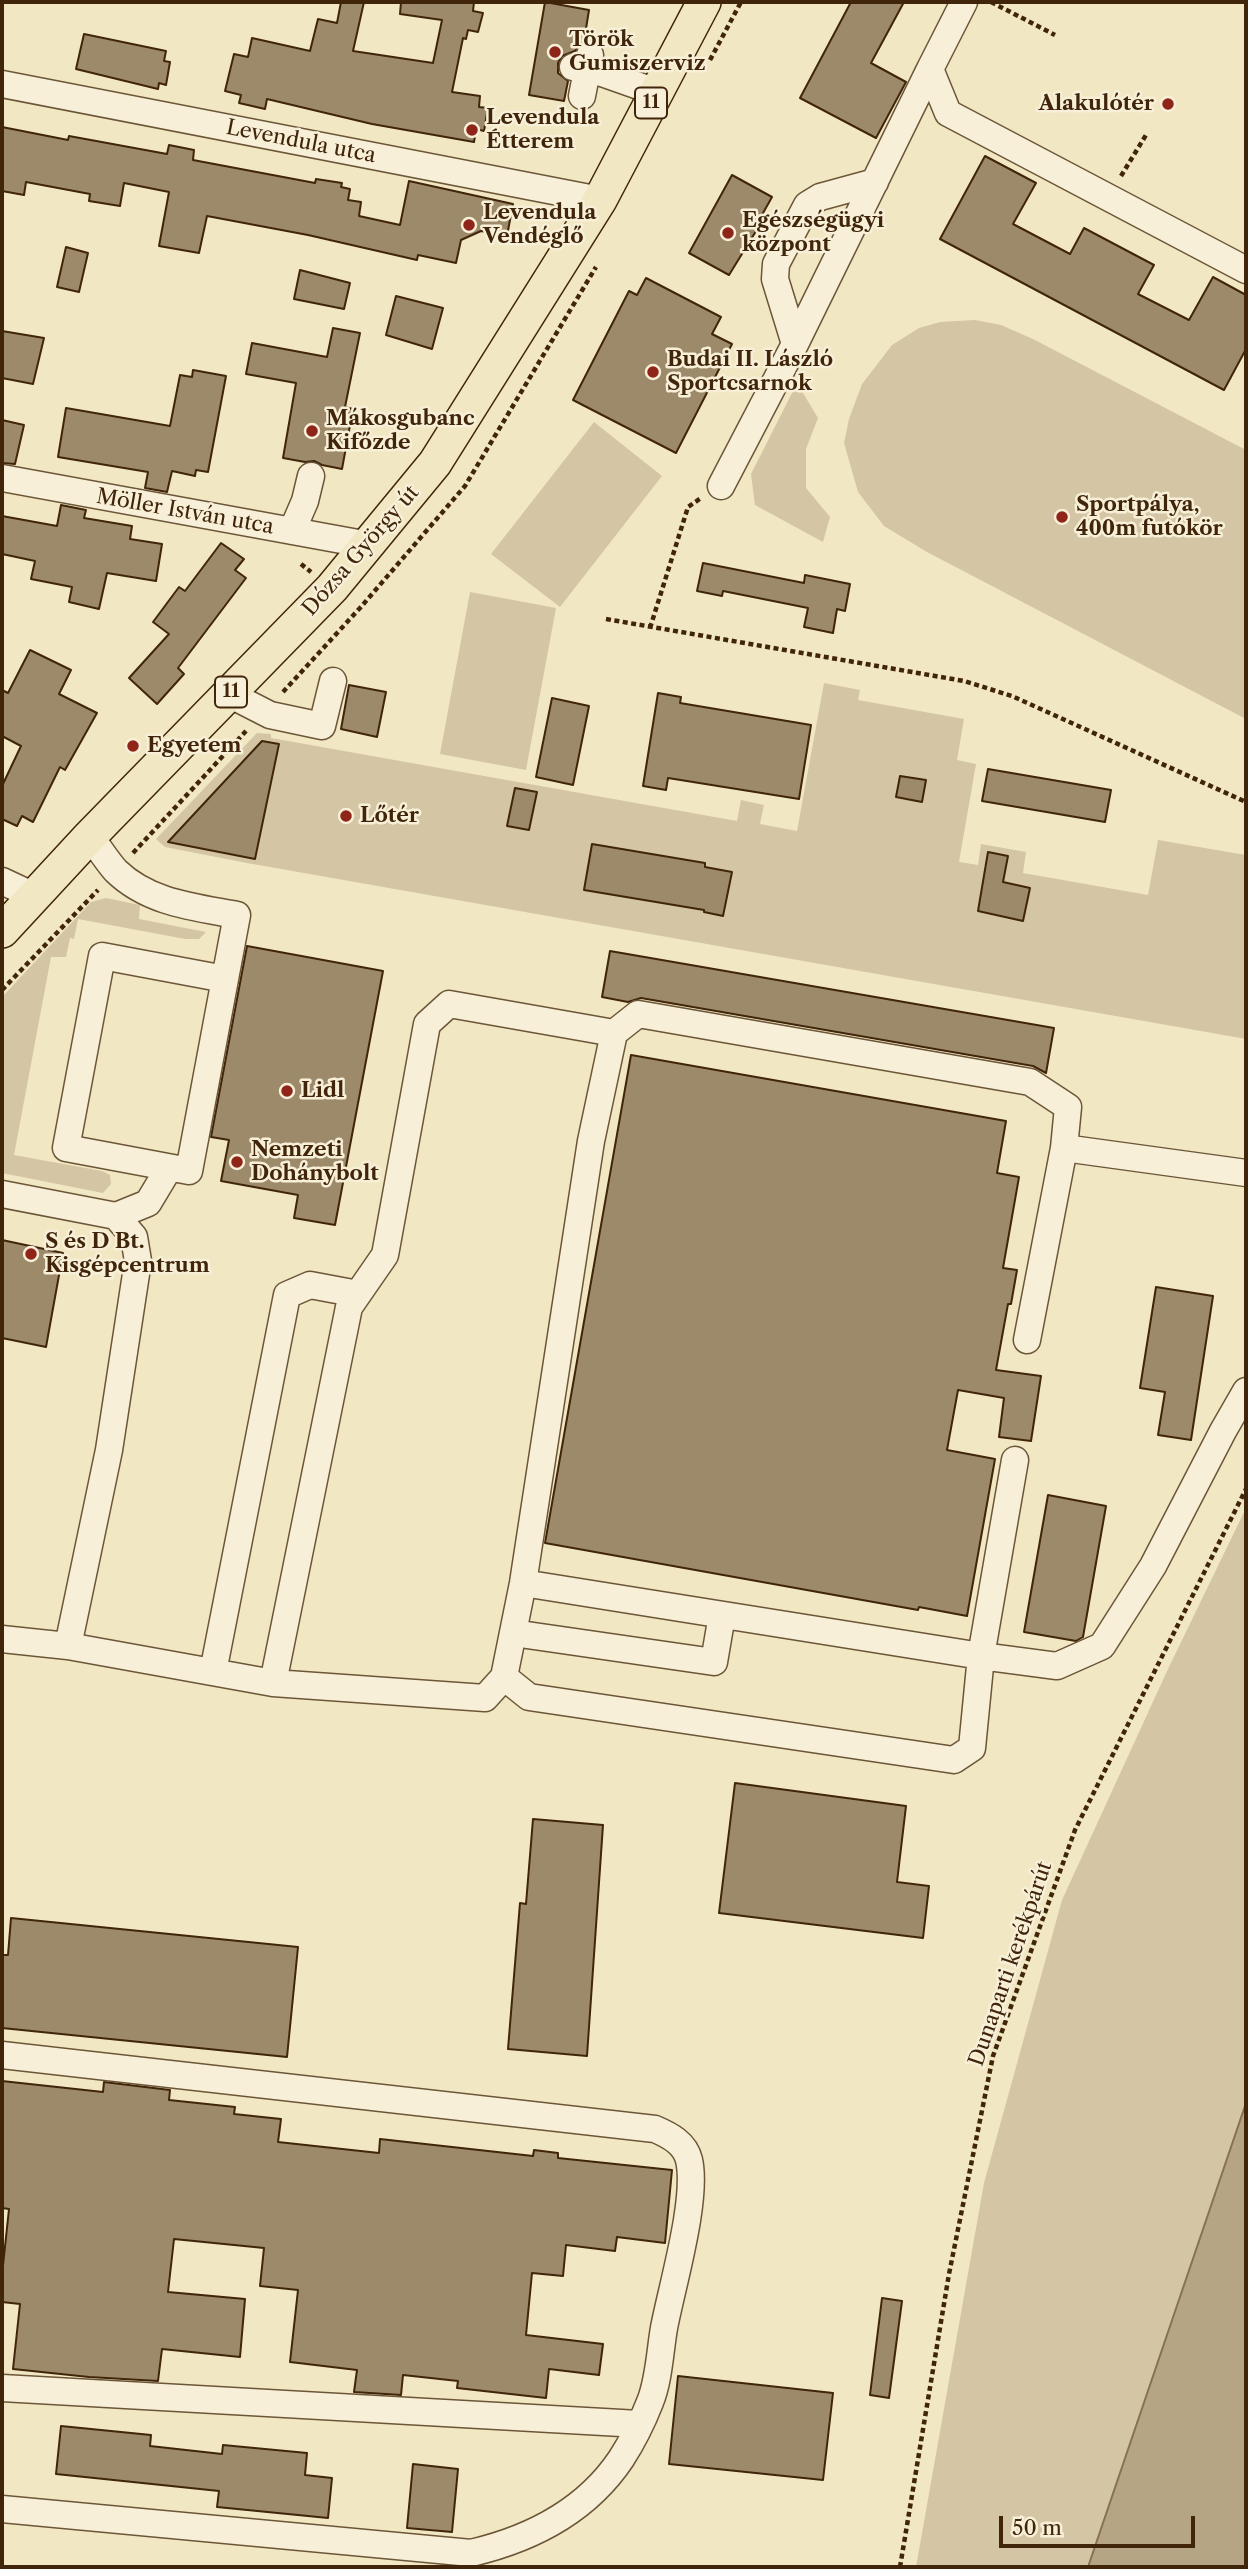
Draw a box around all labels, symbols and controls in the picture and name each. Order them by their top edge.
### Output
place label: Török Gumiszerviz [569,27,706,77]
marker: Török Gumiszerviz [547,44,563,60]
road number: 11 [635,88,667,118]
place label: Alakulótér [1038,91,1154,117]
marker: Alakulótér [1160,96,1176,112]
place label: Levendula Étterem [486,105,599,155]
street label: Levendula utca [224,115,378,169]
marker: Levendula Étterem [464,122,480,138]
place label: Levendula Vendéglő [483,200,596,250]
place label: Egészségügyi központ [742,208,884,258]
marker: Levendula Vendéglő [461,217,477,233]
marker: Egészségügyi központ [720,225,736,241]
place label: Budai II. László Sportcsarnok [667,347,833,397]
marker: Budai II. László Sportcsarnok [645,364,661,380]
place label: Mákosgubanc Kifőzde [326,406,475,456]
marker: Mákosgubanc Kifőzde [304,423,320,439]
street label: Dózsa György út [298,481,424,621]
street label: Möller István utca [94,484,276,540]
place label: Sportpálya, 400m futókör [1076,492,1223,542]
marker: Sportpálya, 400m futókör [1054,509,1070,525]
road number: 11 [215,677,247,708]
place label: Egyetem [147,733,241,759]
marker: Egyetem [125,738,141,754]
place label: Lőtér [360,803,419,829]
marker: Lőtér [338,808,354,824]
place label: Lidl [301,1078,344,1104]
marker: Lidl [279,1083,295,1099]
place label: Nemzeti Dohánybolt [251,1137,379,1187]
marker: Nemzeti Dohánybolt [229,1154,245,1170]
place label: S és D Bt. Kisgépcentrum [45,1229,210,1279]
marker: S és D Bt. Kisgépcentrum [23,1246,39,1262]
street label: Dunaparti kerékpárút [964,1858,1058,2070]
scale bar [1003,2502,1199,2546]
text: 50 m [1012,2515,1062,2540]

